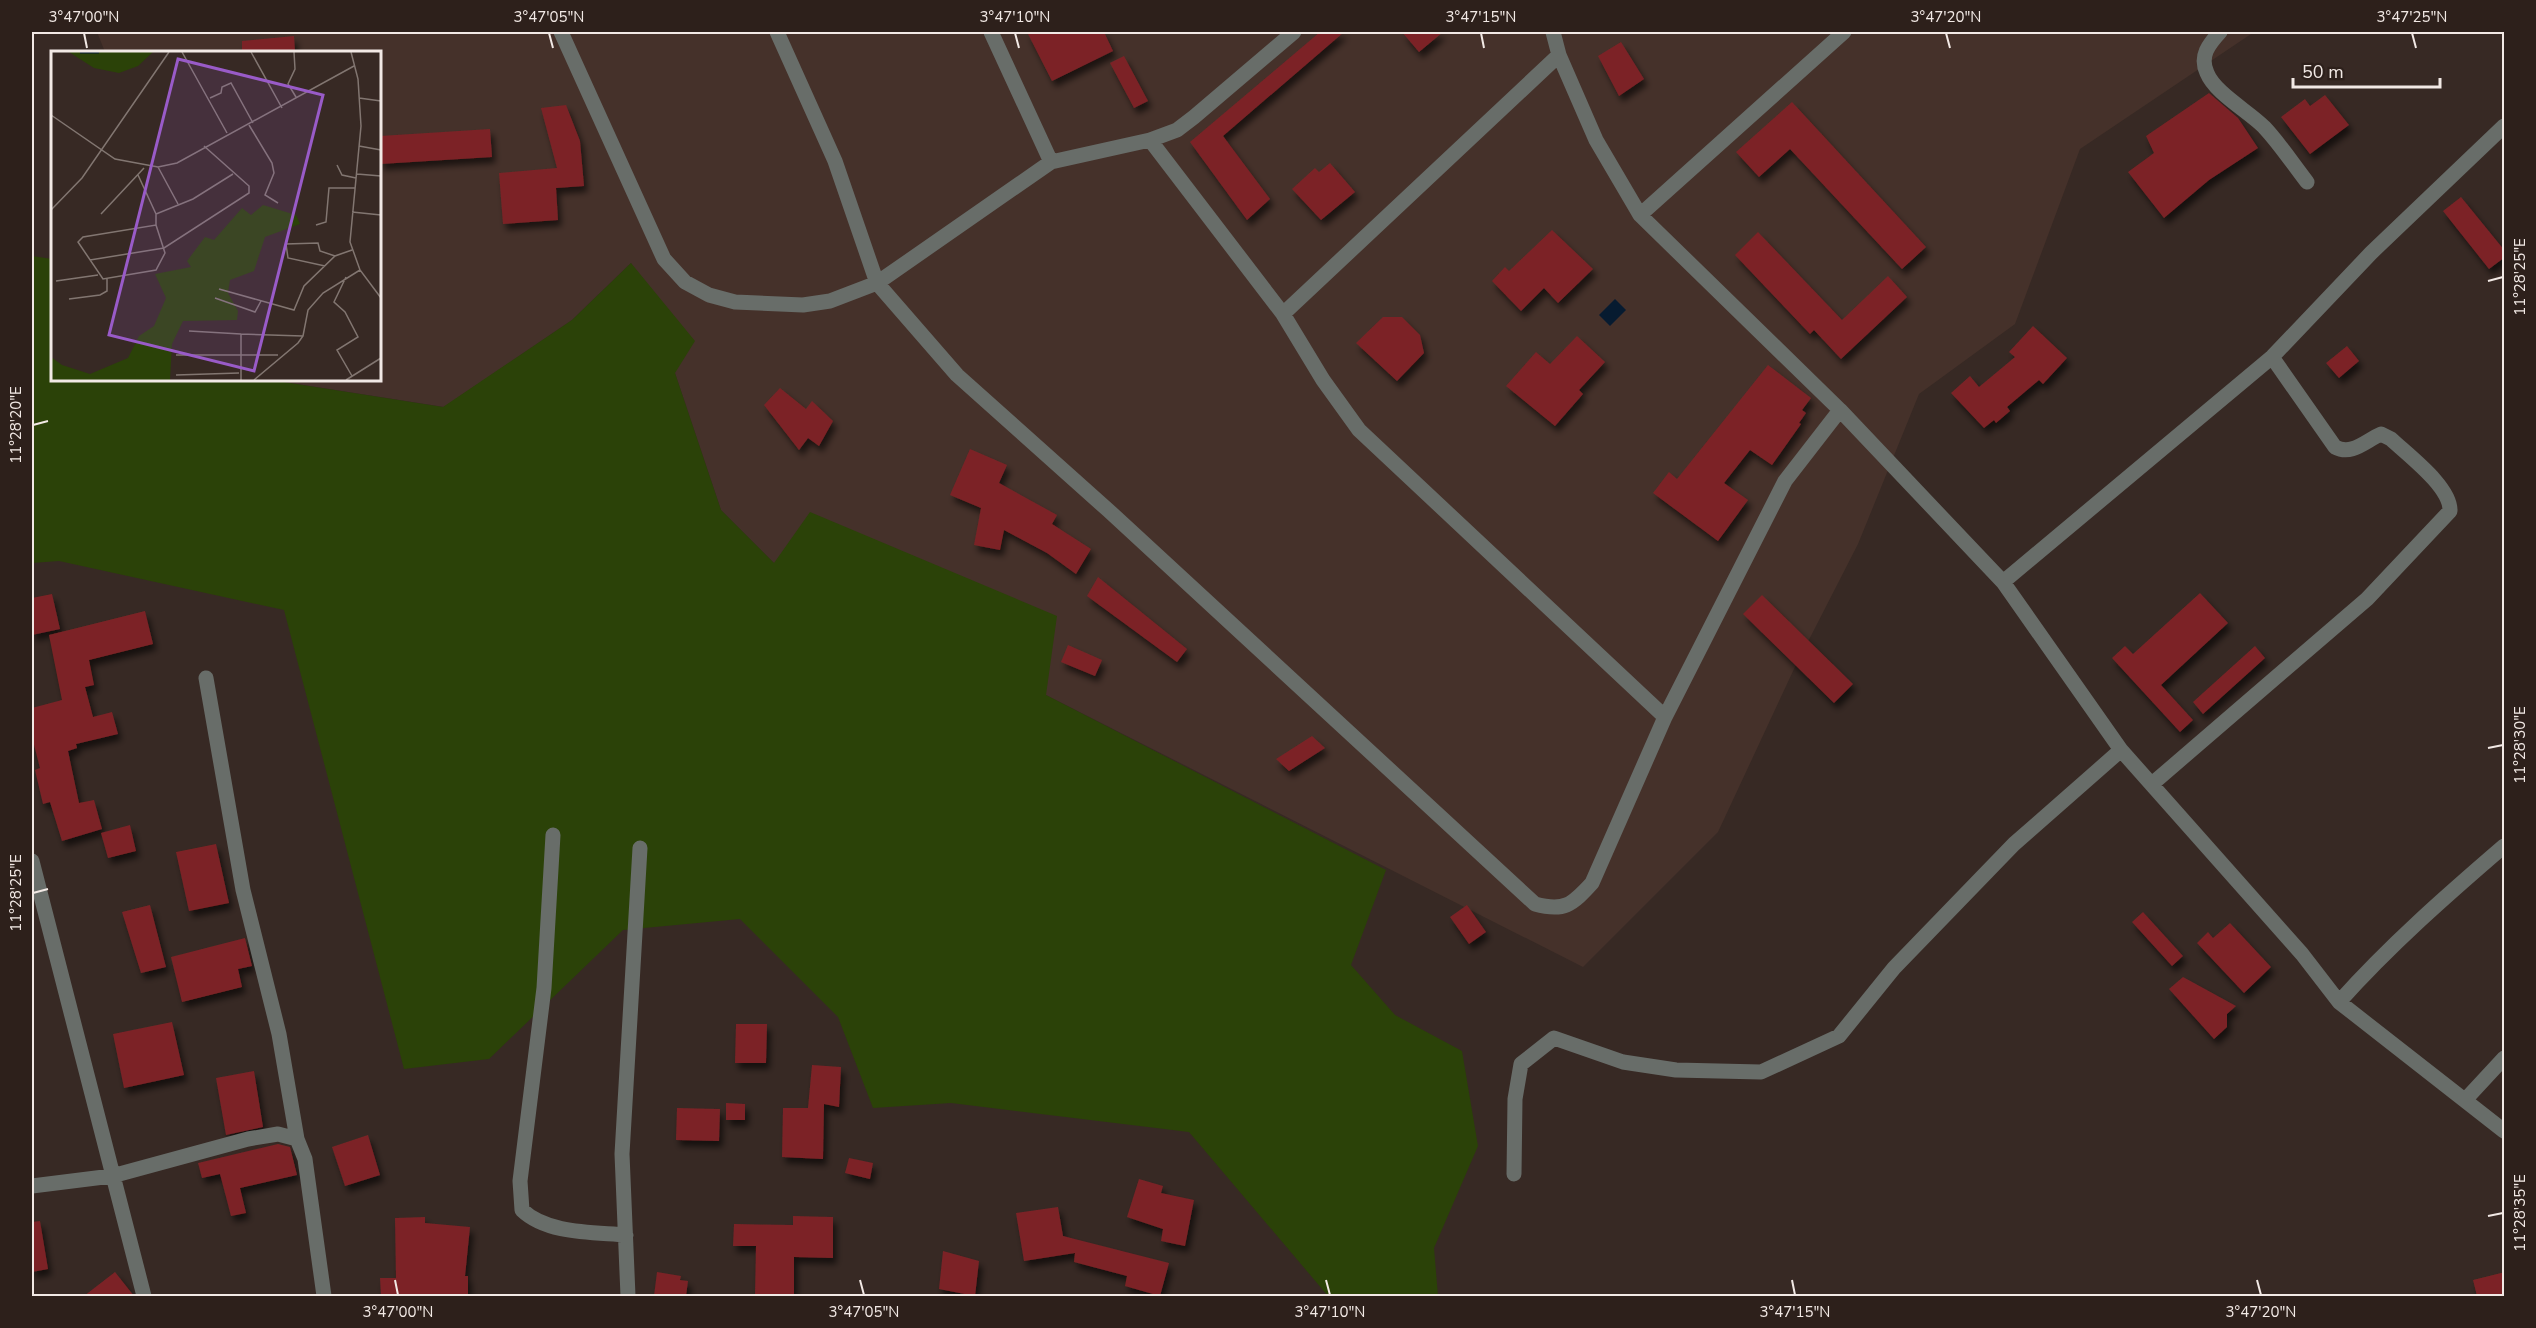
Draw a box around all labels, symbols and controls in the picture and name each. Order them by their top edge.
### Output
text: 3°47'00"N [49,7,119,27]
text: 3°47'05"N [514,7,584,27]
text: 3°47'10"N [980,7,1050,27]
text: 3°47'15"N [1446,7,1516,27]
text: 3°47'20"N [1911,7,1981,27]
text: 3°47'25"N [2377,7,2447,27]
inset map [51,51,381,381]
scale bar [2293,51,2440,89]
text: 50 m [2302,60,2344,84]
text: 11°28'25"E [2510,238,2530,316]
text: 11°28'20"E [6,386,26,464]
text: 11°28'30"E [2510,706,2530,784]
text: 11°28'25"E [6,854,26,932]
text: 11°28'35"E [2510,1174,2530,1252]
text: 3°47'00"N [363,1302,433,1322]
text: 3°47'05"N [829,1302,899,1322]
text: 3°47'10"N [1295,1302,1365,1322]
text: 3°47'15"N [1760,1302,1830,1322]
text: 3°47'20"N [2226,1302,2296,1322]

